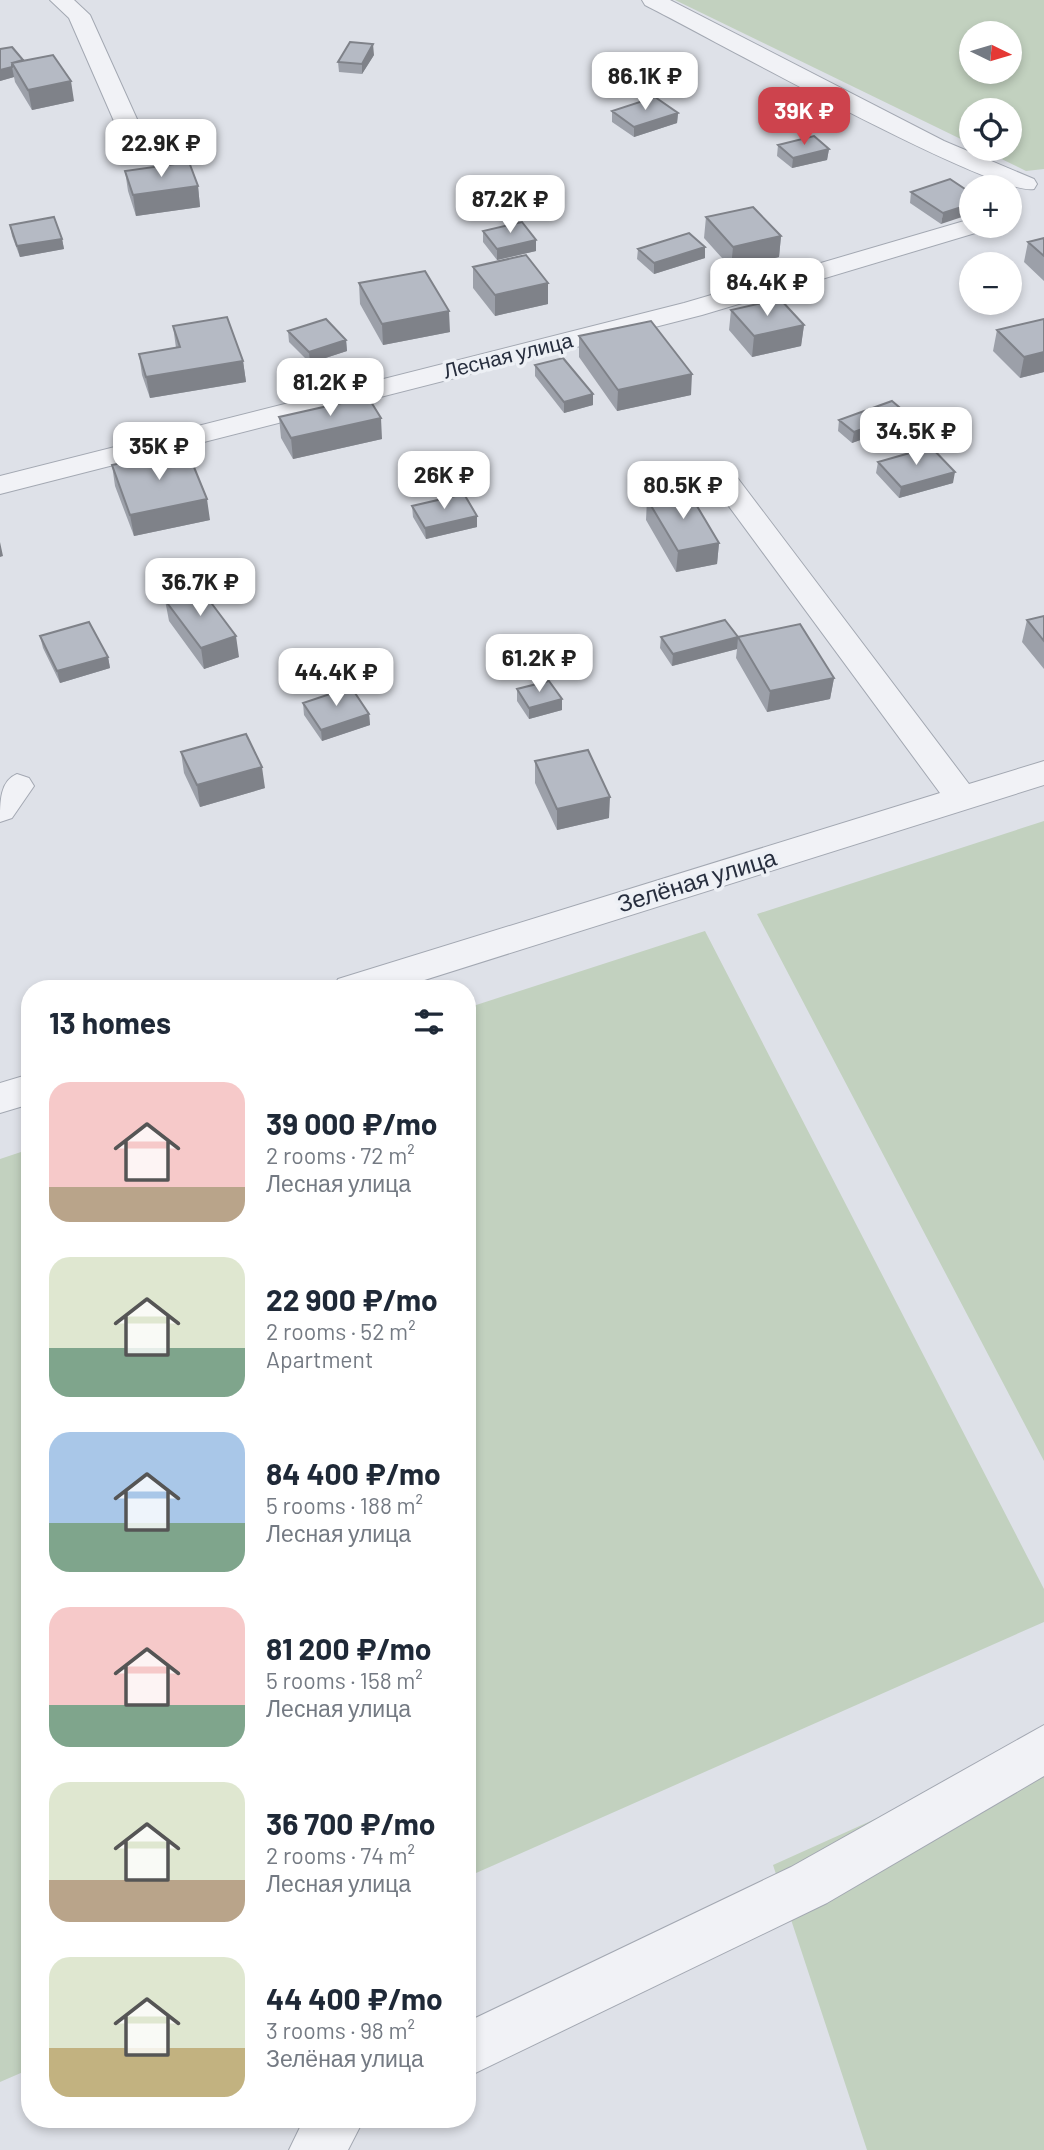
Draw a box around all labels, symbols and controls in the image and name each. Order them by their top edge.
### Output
north arrow [959,21,1022,84]
map controls [959,21,1022,315]
pin: 86.1K ₽ [580,52,710,112]
text: 86.1K ₽ [608,61,682,89]
pin: 39K ₽ [755,88,853,147]
text: 39K ₽ [774,96,834,124]
button: locate [959,98,1022,161]
pin: 22.9K ₽ [96,120,226,179]
text: 22.9K ₽ [121,128,201,156]
button: + [959,175,1022,238]
pin: 87.2K ₽ [445,176,575,235]
text: 87.2K ₽ [472,184,548,212]
button: − [959,252,1022,315]
pin: 84.4K ₽ [702,258,832,318]
text: 84.4K ₽ [726,267,808,295]
street label: Лесная улица [440,326,575,383]
pin: 81.2K ₽ [265,358,395,418]
text: 81.2K ₽ [293,367,367,395]
pin: 34.5K ₽ [851,407,981,467]
text: 34.5K ₽ [876,416,956,444]
pin: 35K ₽ [110,422,208,482]
text: 35K ₽ [129,431,189,459]
pin: 26K ₽ [395,452,493,511]
text: 26K ₽ [414,460,474,488]
pin: 80.5K ₽ [618,462,748,521]
text: 80.5K ₽ [643,470,723,498]
pin: 36.7K ₽ [135,558,265,618]
text: 36.7K ₽ [161,567,239,595]
pin: 61.2K ₽ [474,634,604,694]
text: 61.2K ₽ [502,643,576,671]
pin: 44.4K ₽ [271,648,401,708]
text: 44.4K ₽ [294,657,378,685]
street label: Зелёная улица [614,841,780,918]
icon: filters [410,1003,448,1041]
text: 13 homes [49,1004,171,1040]
text: 39 000 ₽/mo [266,1105,437,1141]
icon: home [105,1110,189,1194]
text: 2 rooms · 72 m² [266,1141,415,1169]
text: Лесная улица [266,1169,411,1197]
text: 22 900 ₽/mo [266,1281,438,1317]
icon: home [105,1285,189,1369]
text: 2 rooms · 52 m² [266,1317,416,1345]
text: Apartment [266,1345,373,1373]
text: 84 400 ₽/mo [266,1455,441,1491]
icon: home [105,1460,189,1544]
text: 5 rooms · 188 m² [266,1491,423,1519]
text: Лесная улица [266,1519,411,1547]
text: 81 200 ₽/mo [266,1630,432,1666]
icon: home [105,1635,189,1719]
text: 5 rooms · 158 m² [266,1666,423,1694]
text: Лесная улица [266,1694,411,1722]
text: 36 700 ₽/mo [266,1805,435,1841]
icon: home [105,1810,189,1894]
text: 2 rooms · 74 m² [266,1841,415,1869]
text: Лесная улица [266,1869,411,1897]
text: 44 400 ₽/mo [266,1980,443,2016]
icon: home [105,1985,189,2069]
text: 3 rooms · 98 m² [266,2016,415,2044]
text: Зелёная улица [266,2044,424,2072]

